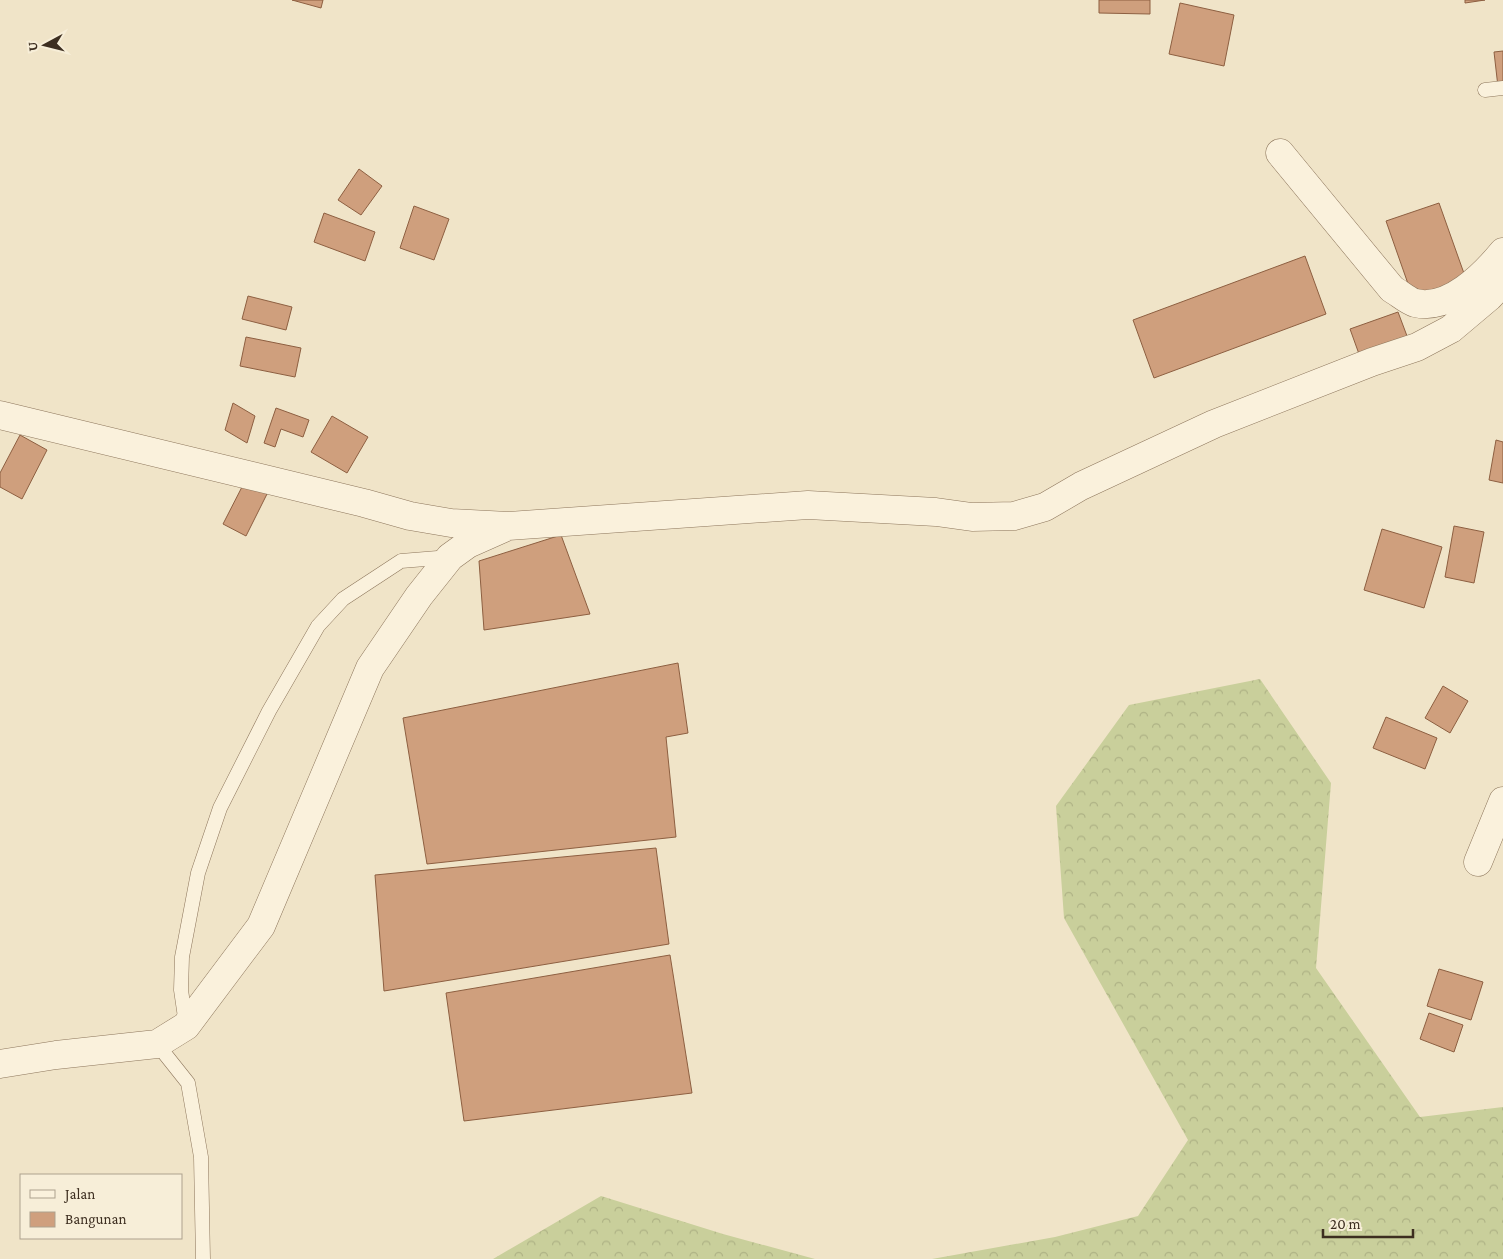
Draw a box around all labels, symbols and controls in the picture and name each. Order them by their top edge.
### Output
north arrow [20,20,70,70]
text: U [24,40,41,52]
legend [20,1174,182,1239]
text: Jalan [63,1186,95,1203]
scale bar [1323,1206,1413,1238]
text: Bangunan [65,1211,126,1228]
text: 20 m [1330,1216,1361,1232]

